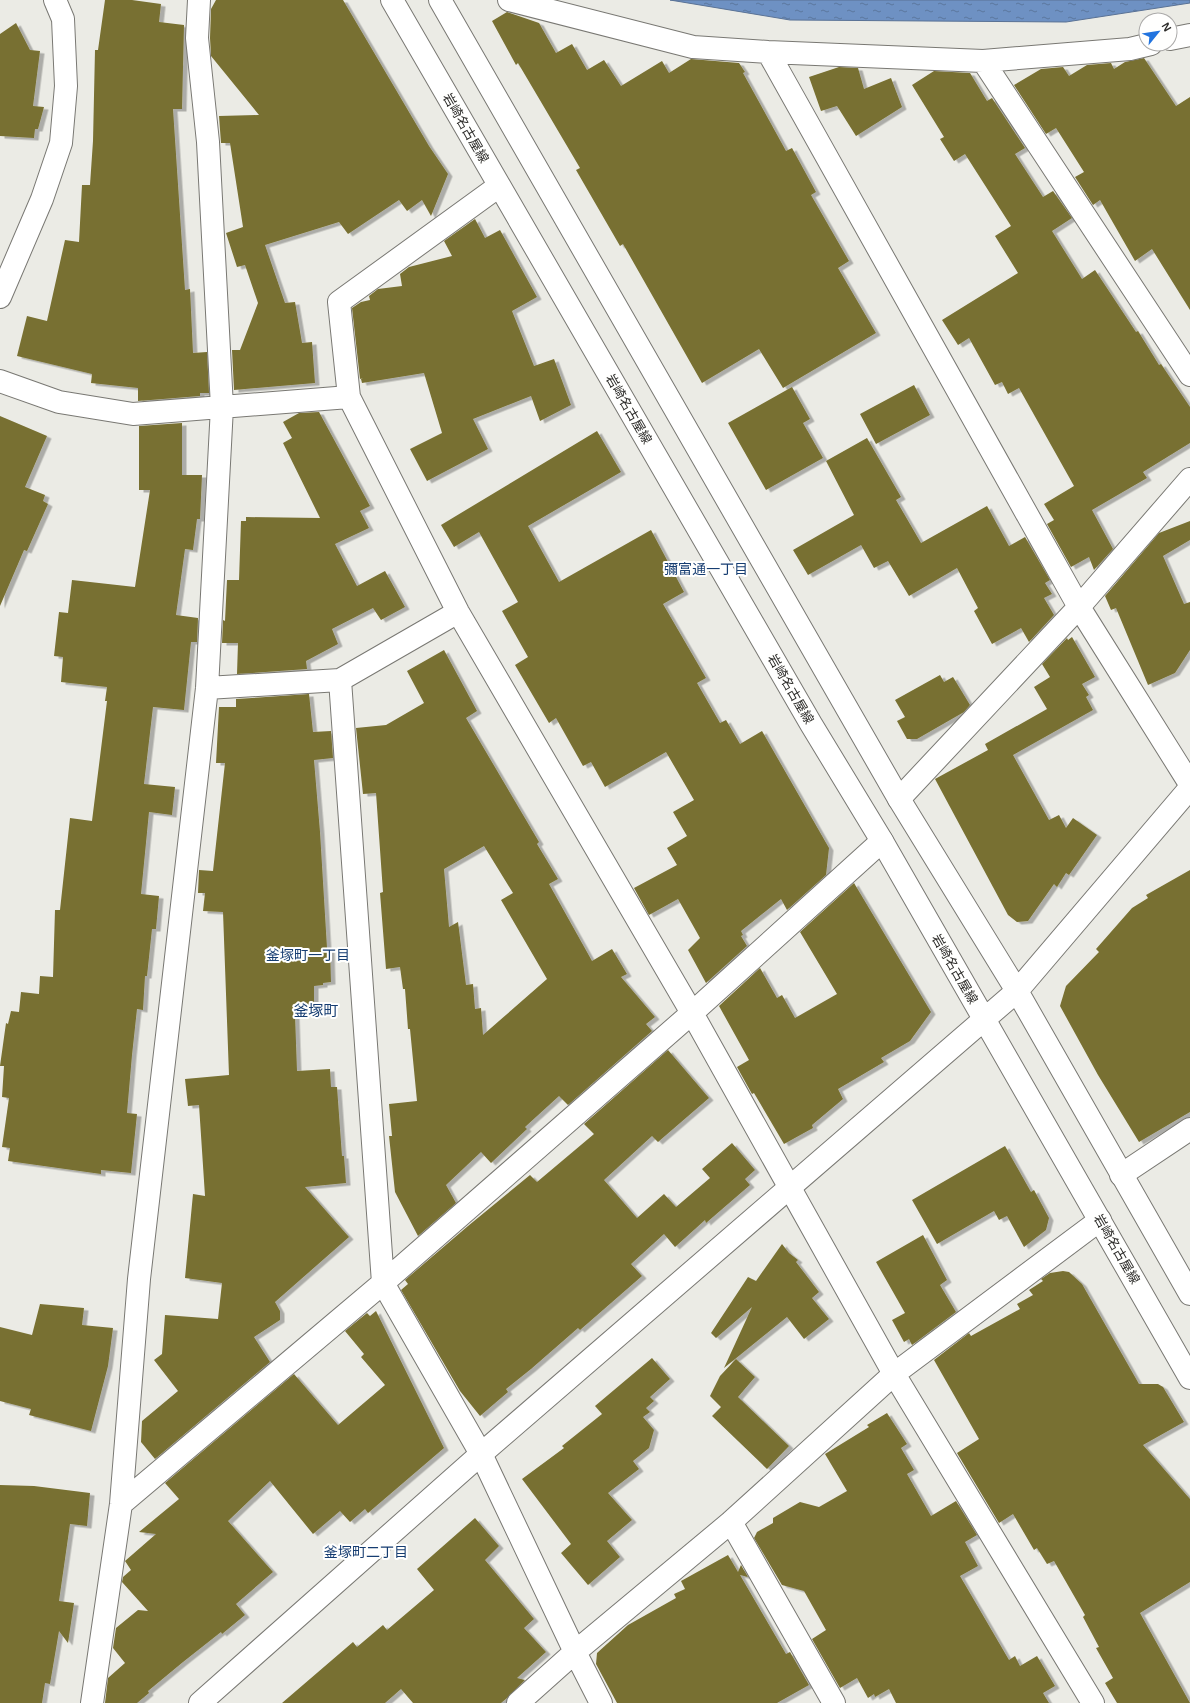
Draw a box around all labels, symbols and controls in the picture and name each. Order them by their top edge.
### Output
north arrow [1138,12,1178,52]
text: N [1159,21,1174,33]
street label: 岩崎名古屋線 [440,90,492,166]
street label: 岩崎名古屋線 [603,371,655,447]
district label: 彌富通一丁目 [664,561,748,577]
street label: 岩崎名古屋線 [765,651,817,727]
street label: 岩崎名古屋線 [929,931,981,1007]
district label: 釜塚町一丁目 [266,947,350,963]
district label: 釜塚町 [293,1002,339,1019]
street label: 岩崎名古屋線 [1091,1211,1143,1287]
district label: 釜塚町二丁目 [324,1544,408,1560]

